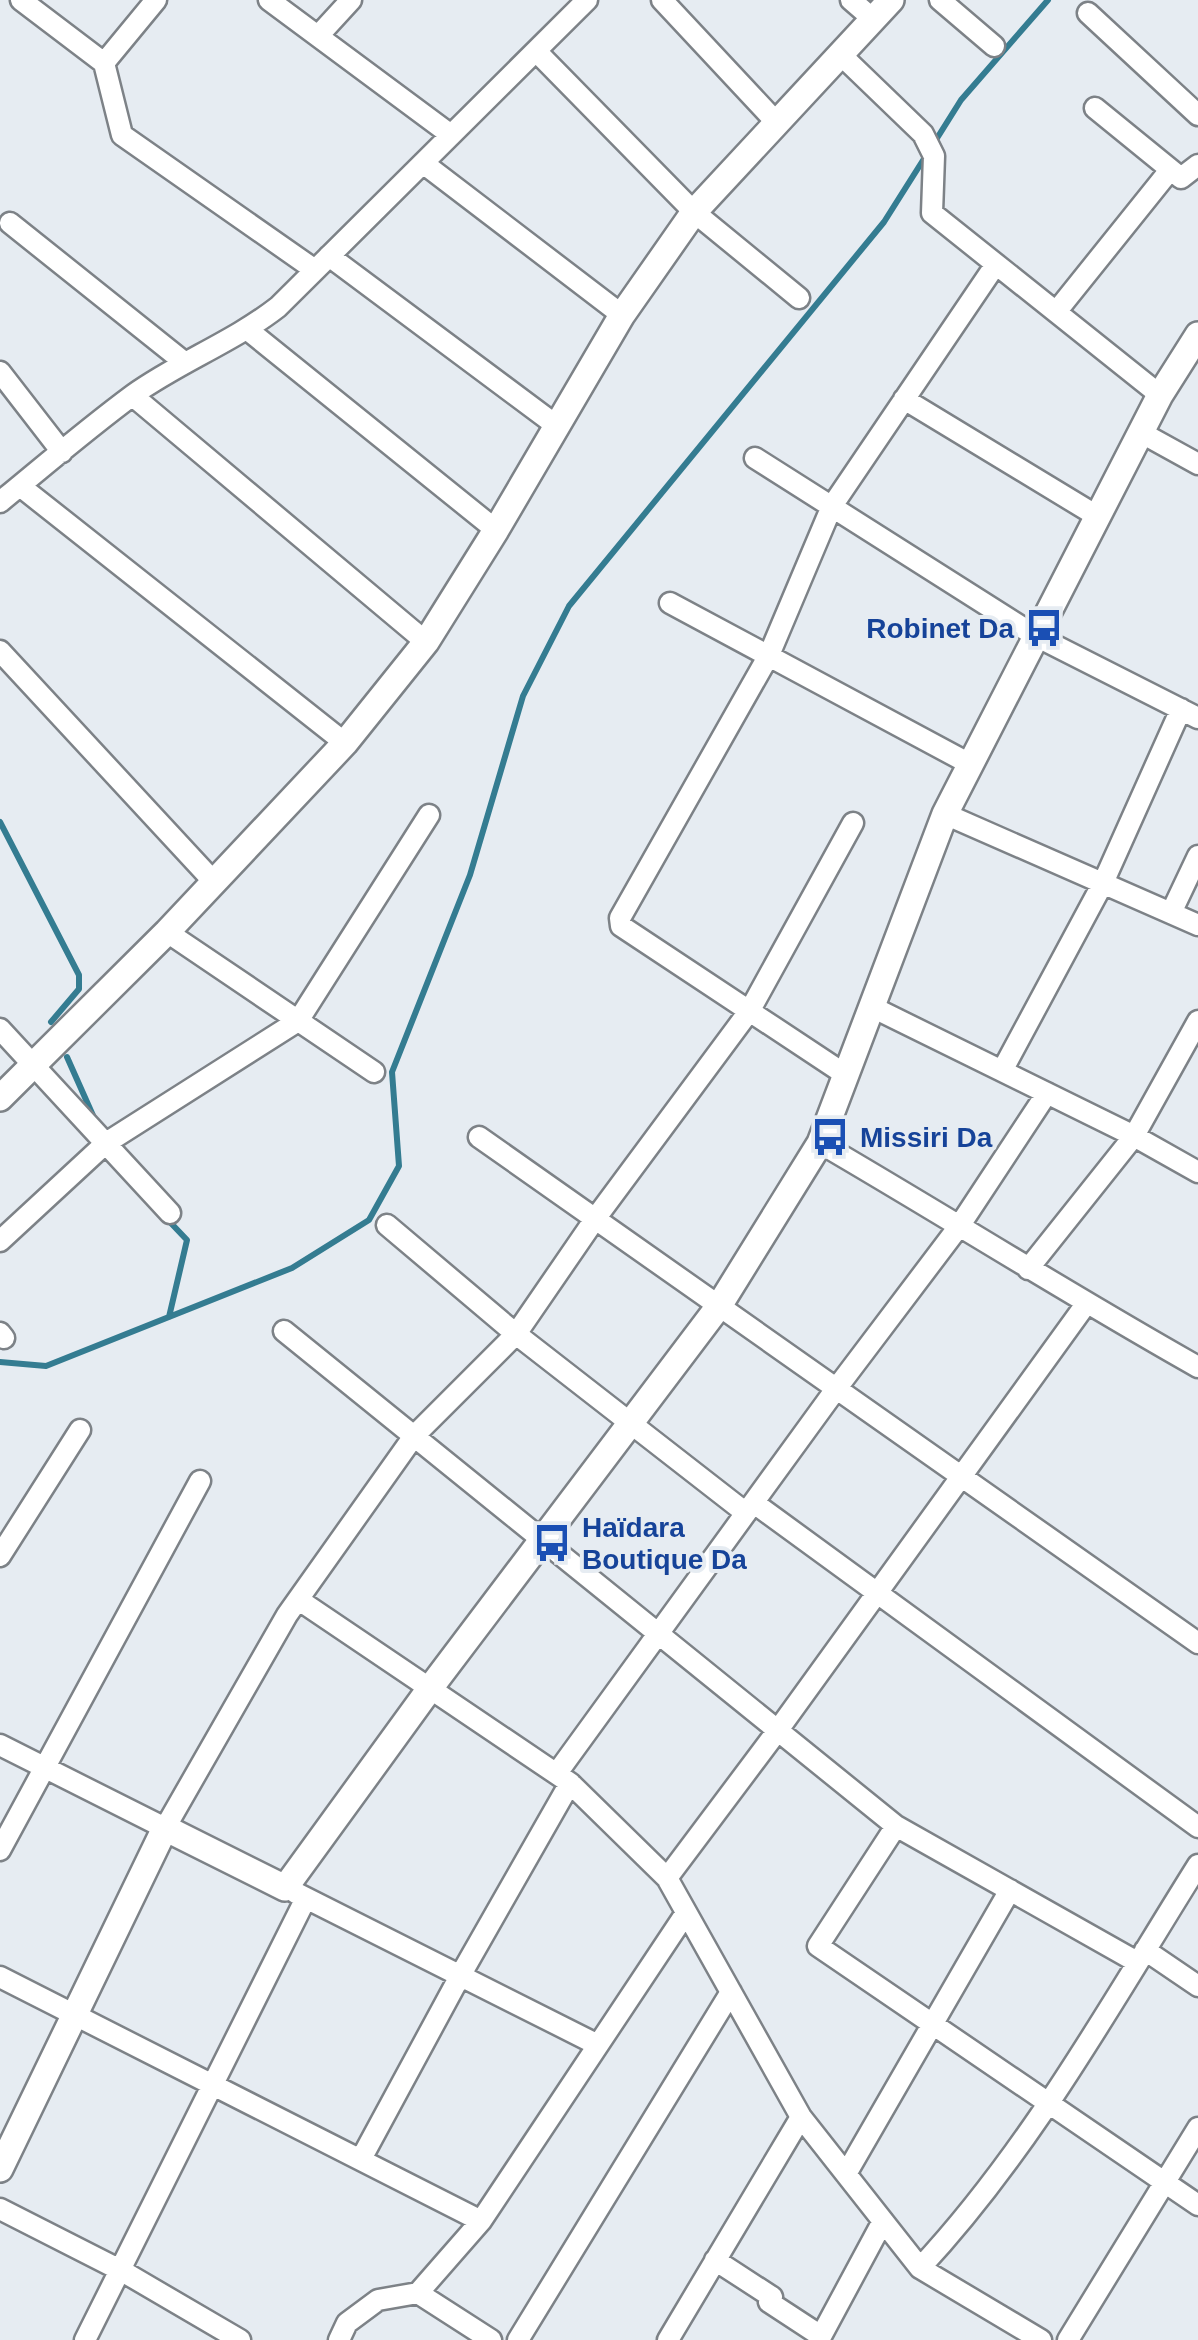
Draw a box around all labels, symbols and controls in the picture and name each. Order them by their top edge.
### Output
bus stop icon: Robinet Da [1023,607,1065,649]
place label: Robinet Da [866,613,1014,644]
bus stop icon: Missiri Da [809,1116,851,1158]
place label: Missiri Da [860,1122,993,1153]
place label: Haïdara Boutique Da [582,1512,747,1575]
bus stop icon: Haïdara Boutique Da [531,1522,573,1564]

